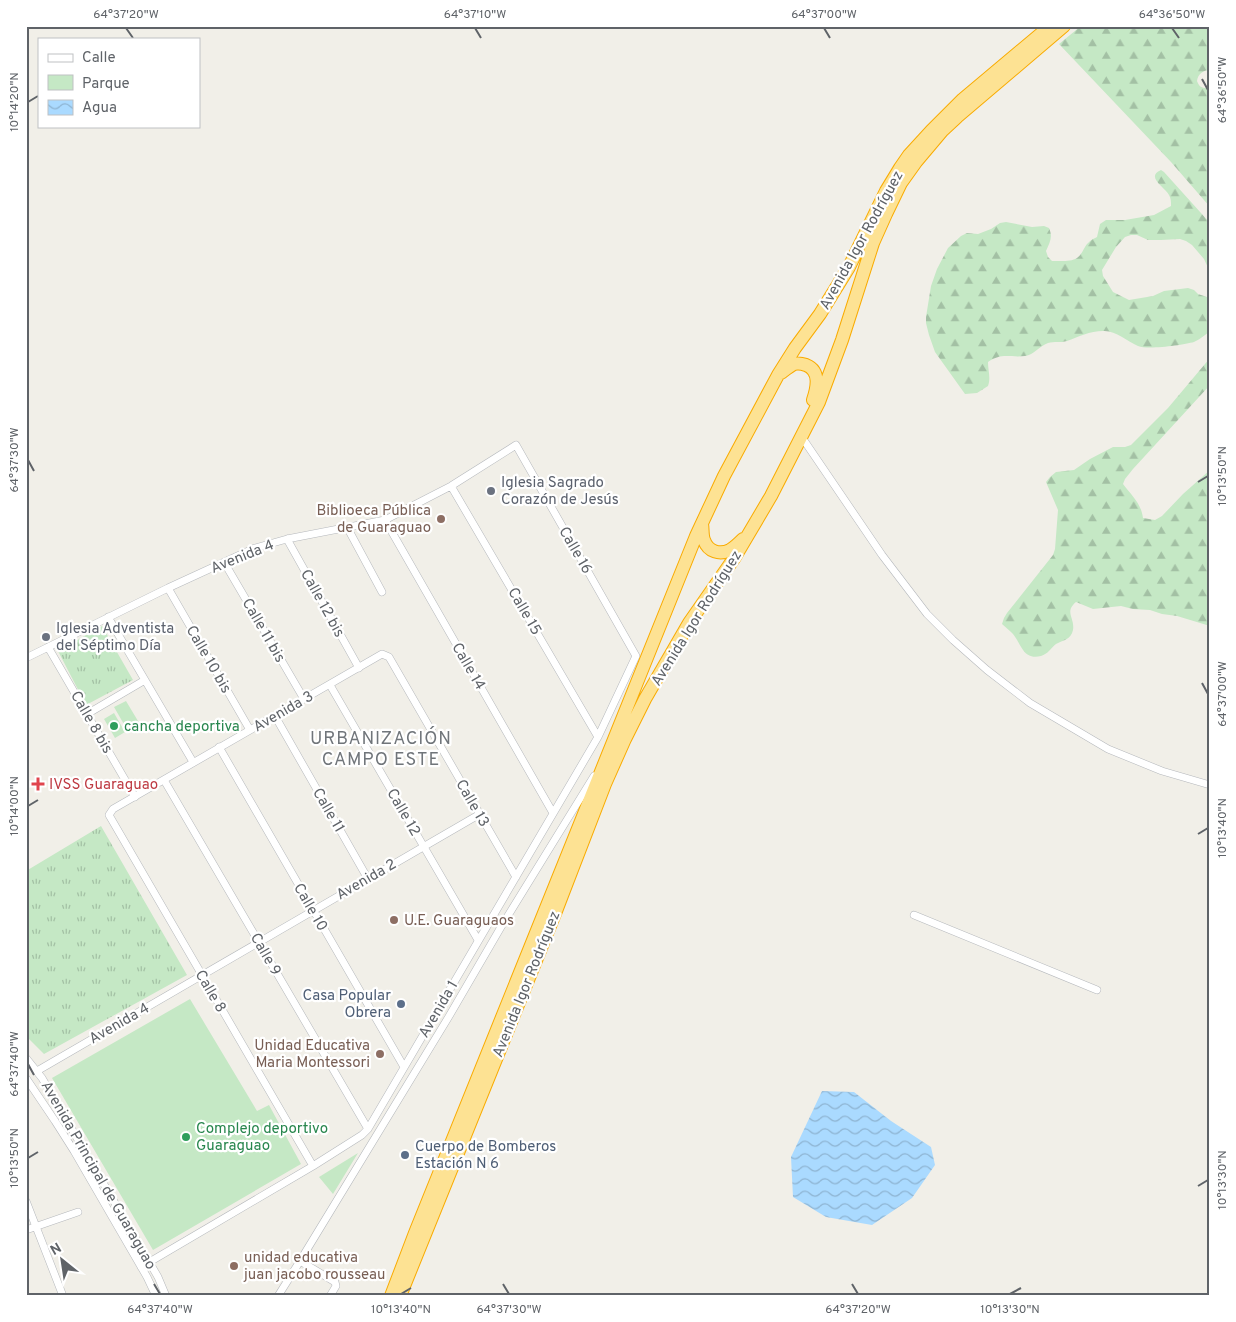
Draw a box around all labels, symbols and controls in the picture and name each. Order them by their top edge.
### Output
text: 64°37'20"W [93,7,159,23]
text: 64°37'10"W [444,7,506,23]
text: 64°37'00"W [791,7,857,23]
text: 64°36'50"W [1139,7,1205,23]
legend [38,38,200,128]
text: Calle [82,49,116,68]
text: 64°36'50"W [1215,57,1231,123]
text: 10°14'20"N [7,72,23,132]
text: Parque [82,75,130,94]
text: Agua [82,99,117,118]
street label: Avenida Igor Rodríguez [816,168,909,314]
text: 64°37'30"W [7,427,23,493]
text: 10°13'50"N [1215,446,1231,506]
place label: Iglesia Sagrado Corazón de Jesús [501,474,619,510]
marker: Iglesia Sagrado Corazón de Jesús [485,485,497,497]
place label: Biblioeca Pública de Guaraguao [316,502,431,538]
marker: Biblioeca Pública de Guaraguao [435,513,447,525]
street label: Calle 16 [554,524,596,578]
street label: Avenida 4 [208,536,277,579]
street label: Avenida Igor Rodríguez [648,548,747,690]
street label: Calle 12 bis [295,566,348,641]
street label: Calle 15 [502,584,545,639]
street label: Calle 11 bis [237,595,289,666]
place label: Iglesia Adventista del Séptimo Día [56,620,174,656]
street label: Calle 10 bis [181,622,235,697]
marker: Iglesia Adventista del Séptimo Día [40,631,52,643]
street label: Calle 14 [447,640,489,694]
text: 64°37'00"W [1215,661,1231,727]
street label: Avenida 3 [250,687,317,737]
street label: Calle 8 bis [65,688,116,757]
place label: cancha deportiva [124,718,240,737]
marker: cancha deportiva [108,720,120,732]
district label: URBANIZACIÓN CAMPO ESTE [310,726,452,772]
text: 10°14'00"N [7,776,23,836]
place label: IVSS Guaraguao [49,776,158,795]
marker: IVSS Guaraguao [31,777,45,791]
street label: Calle 13 [451,777,493,831]
street label: Calle 11 [307,785,348,836]
street label: Calle 12 [382,786,424,840]
text: 10°13'40"N [1215,798,1231,858]
street label: Avenida 2 [333,855,400,905]
street label: Calle 10 [288,880,331,935]
street label: Avenida Igor Rodríguez [489,909,565,1061]
place label: U.E. Guaraguaos [404,912,514,931]
marker: U.E. Guaraguaos [388,914,400,926]
street label: Calle 9 [245,930,284,979]
street label: Calle 8 [190,967,229,1017]
street label: Avenida 1 [415,978,463,1042]
place label: Casa Popular Obrera [303,987,391,1023]
marker: Casa Popular Obrera [395,998,407,1010]
street label: Avenida 4 [86,999,153,1049]
text: 64°37'40"W [7,1031,23,1097]
place label: Unidad Educativa Maria Montessori [254,1037,370,1073]
marker: Unidad Educativa Maria Montessori [374,1048,386,1060]
street label: Avenida Principal de Guaraguao [36,1078,160,1273]
place label: Complejo deportivo Guaraguao [196,1120,328,1156]
text: 10°13'50"N [7,1128,23,1188]
marker: Complejo deportivo Guaraguao [180,1131,192,1143]
place label: Cuerpo de Bomberos Estación N 6 [415,1138,556,1174]
marker: Cuerpo de Bomberos Estación N 6 [399,1149,411,1161]
text: 10°13'30"N [1215,1150,1231,1210]
north arrow [38,1234,88,1284]
text: N [48,1240,65,1260]
place label: unidad educativa juan jacobo rousseau [243,1249,385,1285]
marker: unidad educativa juan jacobo rousseau [228,1260,240,1272]
text: 64°37'40"W [127,1302,193,1318]
text: 10°13'40"N [371,1302,431,1318]
text: 64°37'30"W [476,1302,542,1318]
text: 64°37'20"W [825,1302,891,1318]
text: 10°13'30"N [980,1302,1040,1318]

